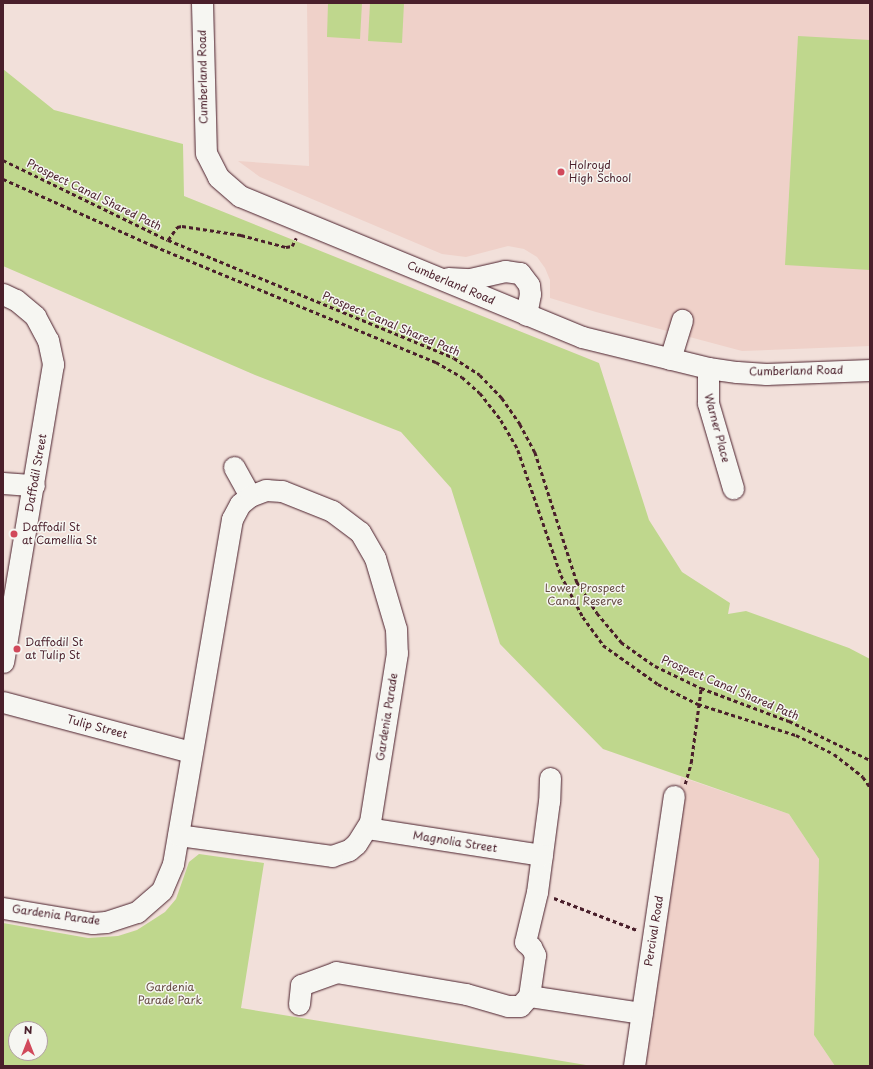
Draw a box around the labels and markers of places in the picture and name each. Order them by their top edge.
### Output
place label: Holroyd High School [569,159,632,185]
marker: Holroyd High School [556,167,566,177]
place label: Daffodil St at Camellia St [22,521,98,547]
marker: Daffodil St at Camellia St [9,529,19,539]
place label: Daffodil St at Tulip St [25,636,83,662]
marker: Daffodil St at Tulip St [12,644,22,654]

